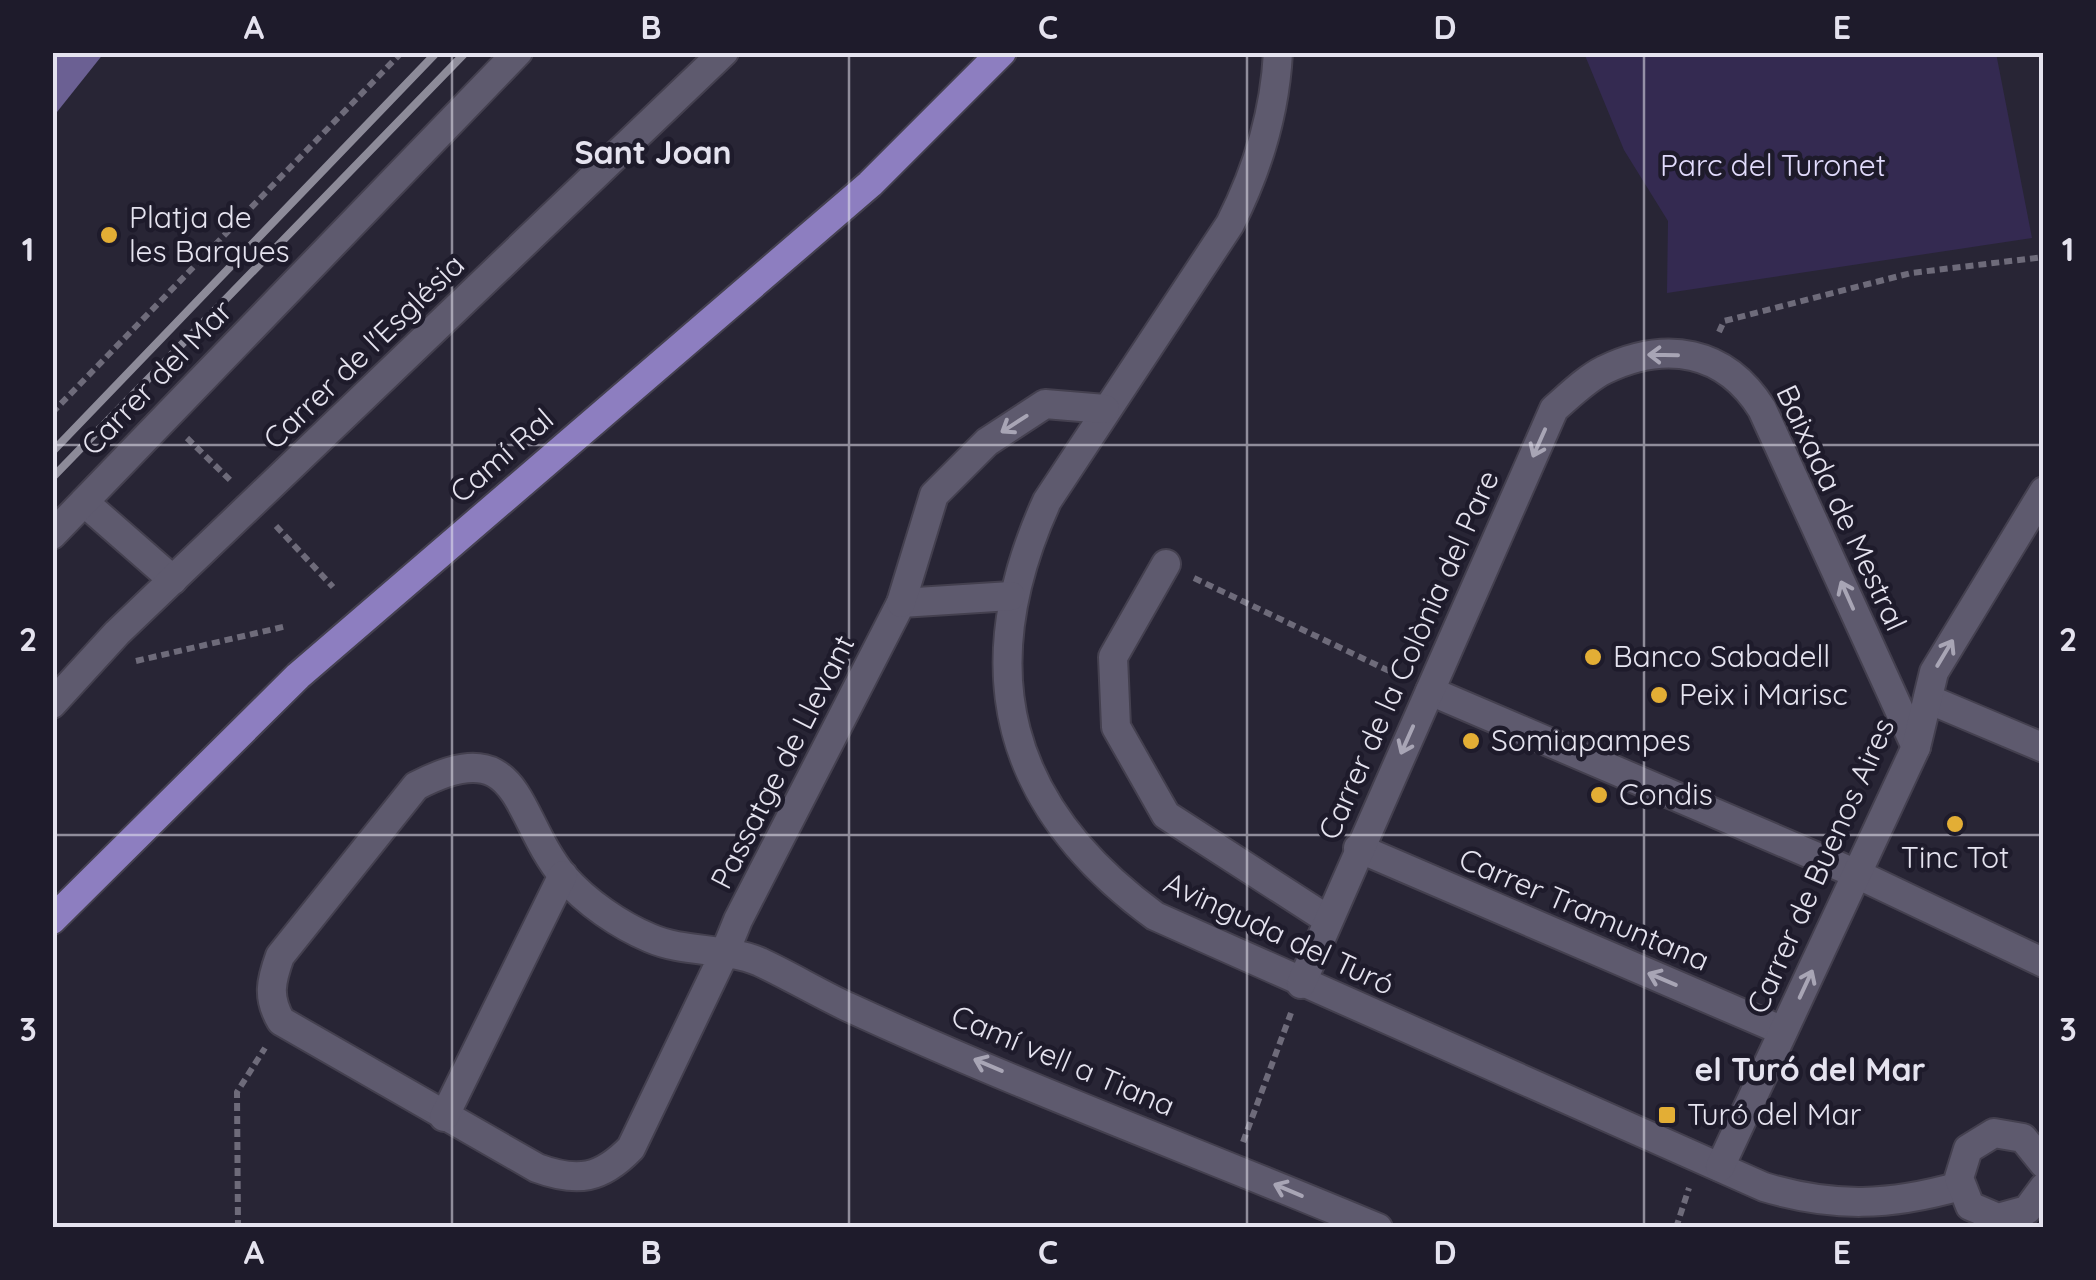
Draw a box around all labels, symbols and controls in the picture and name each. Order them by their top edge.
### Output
text: A [244,7,265,47]
text: B [641,7,661,47]
text: C [1038,7,1058,47]
text: D [1434,7,1456,47]
text: E [1833,7,1851,47]
district label: Sant Joan [574,132,732,172]
park label: Parc del Turonet [1660,146,1886,184]
place label: Platja de les Barques [129,198,290,270]
marker: Platja de les Barques [98,224,120,246]
text: 1 [22,229,34,269]
text: 1 [2062,229,2074,269]
street label: Carrer de l'Església [255,246,472,457]
street label: Carrer del Mar [73,291,240,463]
one-way arrow [1647,346,1680,364]
street label: Baixada de Mestral [1768,379,1916,637]
street label: Camí Ral [442,400,561,511]
one-way arrow [1001,414,1028,434]
one-way arrow [1529,427,1547,458]
street label: Carrer de la Colònia del Pare [1309,464,1507,845]
one-way arrow [1837,580,1855,611]
text: 2 [19,619,37,659]
text: 2 [2059,619,2077,659]
street label: Passatge de Llevant [702,628,863,895]
place label: Banco Sabadell [1613,637,1830,675]
one-way arrow [1935,639,1955,668]
marker: Banco Sabadell [1582,646,1604,668]
place label: Peix i Marisc [1679,675,1848,713]
marker: Peix i Marisc [1648,684,1670,706]
street label: Carrer de Buenos Aires [1738,712,1902,1019]
place label: Somiapampes [1491,721,1691,759]
one-way arrow [1397,724,1416,754]
marker: Somiapampes [1460,730,1482,752]
place label: Condis [1619,775,1713,813]
marker: Condis [1588,784,1610,806]
marker: Tinc Tot [1944,813,1966,835]
place label: Tinc Tot [1901,838,2009,876]
street label: Carrer Tramuntana [1454,839,1715,979]
street label: Avinguda del Turó [1158,863,1401,1003]
one-way arrow [1647,968,1678,986]
one-way arrow [1797,969,1816,999]
street label: Camí vell a Tiana [946,996,1181,1124]
text: 3 [19,1009,37,1049]
text: 3 [2059,1009,2077,1049]
district label: el Turó del Mar [1694,1049,1926,1089]
one-way arrow [973,1055,1004,1073]
place label: Turó del Mar [1687,1095,1862,1133]
marker: Turó del Mar [1656,1104,1678,1126]
one-way arrow [1273,1180,1304,1198]
text: A [244,1232,265,1272]
text: B [641,1232,661,1272]
text: C [1038,1232,1058,1272]
text: D [1434,1232,1456,1272]
text: E [1833,1232,1851,1272]

